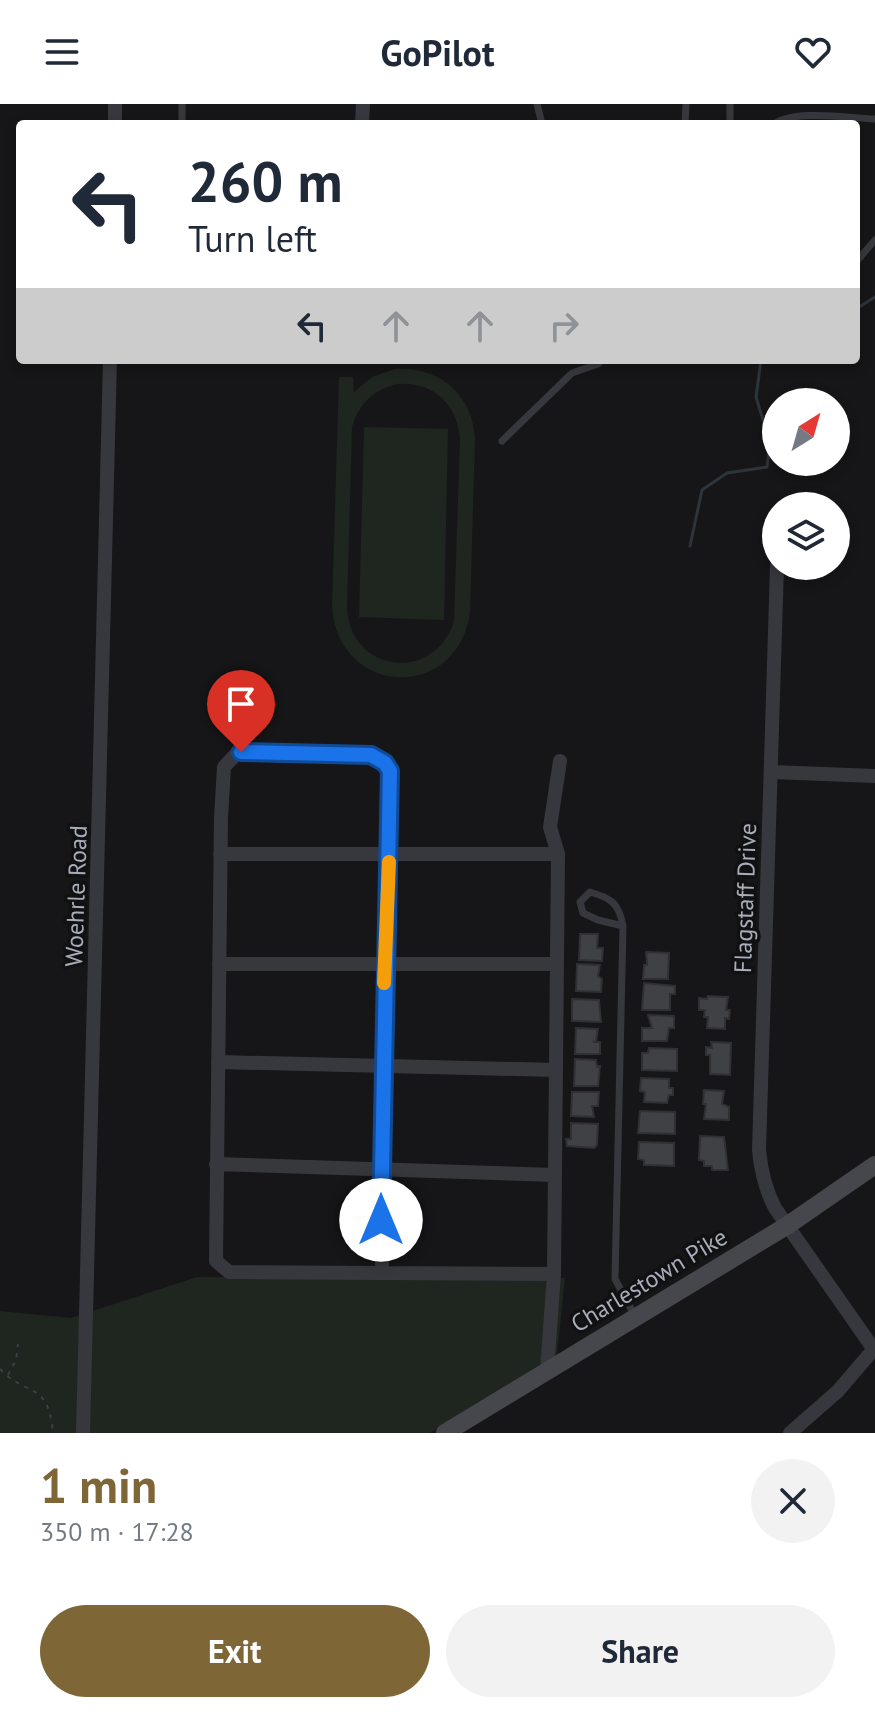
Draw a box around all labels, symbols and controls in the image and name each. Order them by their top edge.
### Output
text: GoPilot [380,29,495,76]
icon: menu [40,30,84,74]
icon: heart [791,30,835,74]
text: 260 m [188,145,343,217]
icon: left [56,152,160,256]
text: Turn left [188,215,317,262]
icon: left [290,304,334,348]
icon: ahead [374,304,418,348]
icon: ahead [458,304,502,348]
icon: right [542,304,586,348]
north arrow [762,388,850,476]
map controls [762,388,850,580]
button: layers [762,492,850,580]
pin [207,670,275,752]
icon: arrive [219,682,263,726]
street label: Flagstaff Drive [727,823,763,973]
street label: Woehrle Road [58,825,94,967]
position arrow [339,1178,423,1262]
street label: Charlestown Pike [565,1221,733,1339]
text: 1 min [40,1454,157,1516]
button: close [751,1459,835,1543]
text: 350 m · 17:28 [40,1515,194,1548]
button: Exit [40,1605,430,1697]
button: Share [446,1605,835,1697]

